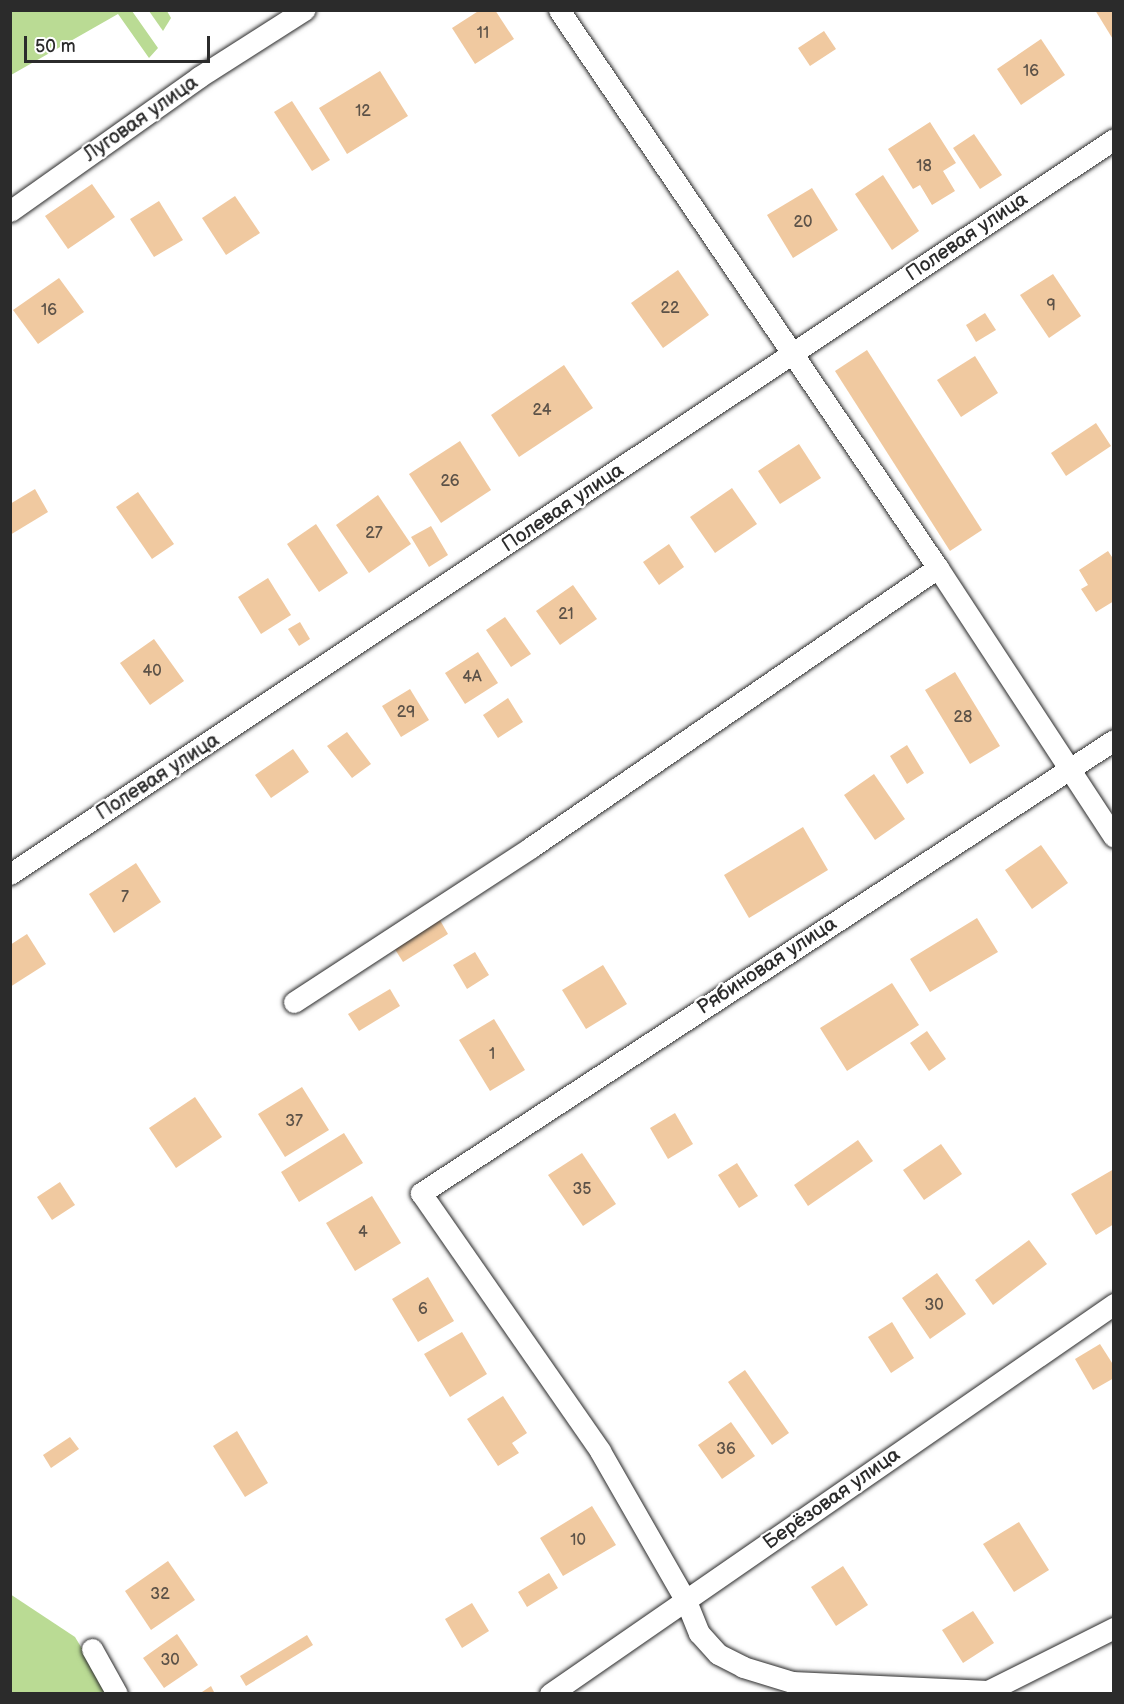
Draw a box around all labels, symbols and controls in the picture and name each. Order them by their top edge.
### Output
scale bar [27,24,213,62]
house number: 11 [477,24,489,44]
text: 50 m [35,36,76,57]
house number: 16 [1023,62,1039,82]
street label: Луговая улица [79,71,203,167]
house number: 12 [355,102,371,122]
house number: 18 [916,157,932,177]
street label: Полевая улица [901,187,1033,287]
house number: 20 [794,213,812,233]
house number: 9 [1046,296,1056,316]
house number: 22 [661,299,679,319]
house number: 16 [41,301,57,321]
house number: 24 [533,401,551,421]
street label: Полевая улица [497,458,629,558]
house number: 26 [440,472,460,492]
house number: 27 [365,524,383,544]
house number: 21 [558,605,574,625]
house number: 40 [142,662,162,682]
house number: 4А [462,668,482,688]
house number: 29 [397,703,415,723]
house number: 28 [954,708,972,728]
street label: Полевая улица [92,728,224,826]
house number: 7 [121,888,129,908]
street label: Рябиновая улица [693,912,841,1020]
house number: 1 [489,1045,495,1065]
house number: 37 [285,1112,303,1132]
house number: 35 [572,1180,592,1200]
house number: 4 [358,1223,368,1243]
house number: 30 [924,1296,944,1316]
house number: 6 [418,1300,428,1320]
house number: 36 [716,1440,736,1460]
street label: Берёзовая улица [759,1443,905,1555]
house number: 10 [570,1531,586,1551]
house number: 32 [150,1585,170,1605]
house number: 30 [160,1651,180,1671]

